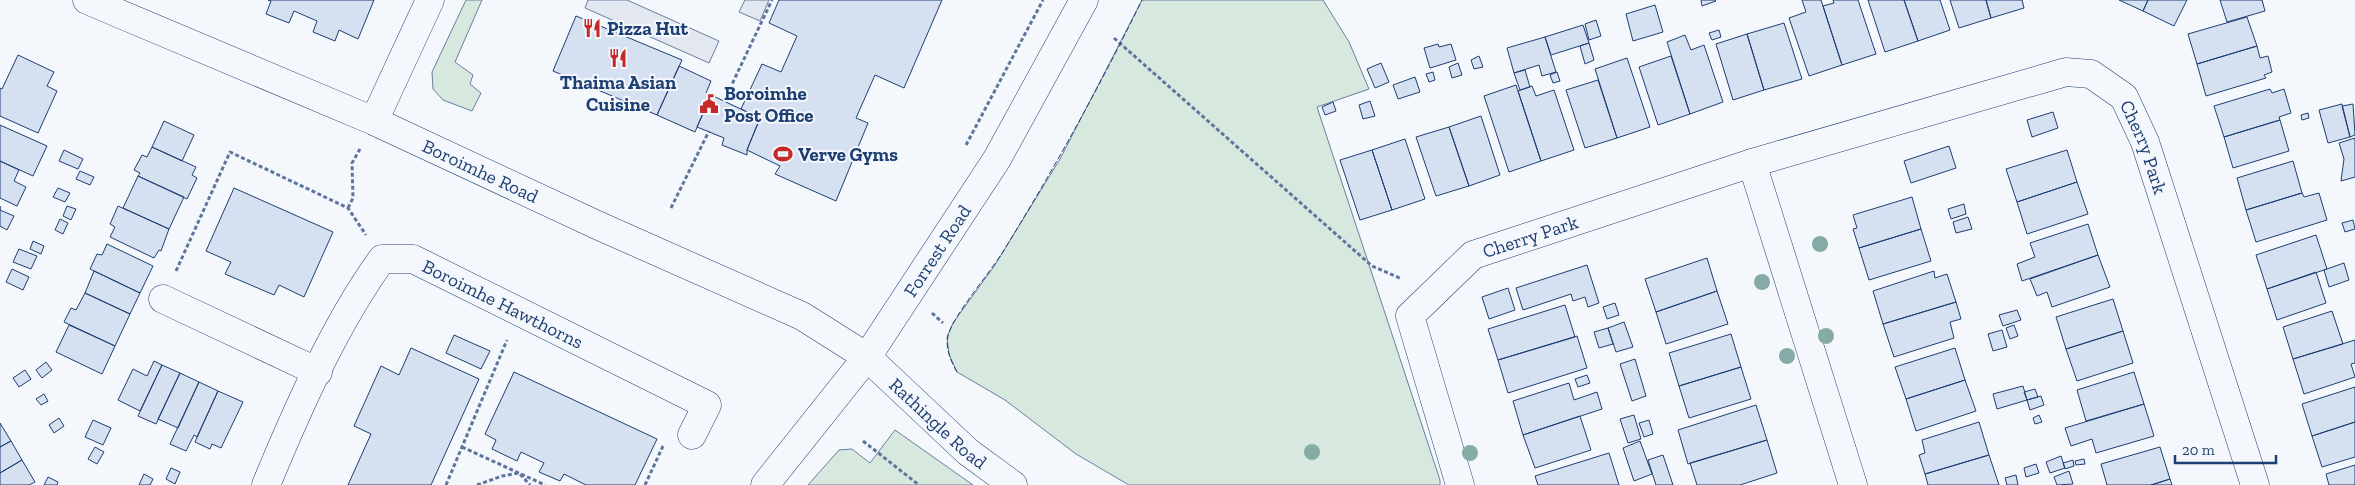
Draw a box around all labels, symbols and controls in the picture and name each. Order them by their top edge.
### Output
restaurant icon: Pizza Hut [581,17,603,39]
place label: Pizza Hut [607,17,689,40]
restaurant icon: Thaima Asian Cuisine [607,47,629,69]
place label: Thaima Asian Cuisine [560,71,677,116]
place label: Boroimhe Post Office [724,82,814,127]
public building icon: Boroimhe Post Office [698,93,720,115]
street label: Cherry Park [2115,96,2172,197]
street label: Boroimhe Road [419,134,543,208]
sports icon: Verve Gyms [772,143,794,165]
place label: Verve Gyms [798,143,898,166]
street label: Forrest Road [898,200,976,301]
street label: Cherry Park [1479,210,1581,263]
street label: Boroimhe Hawthorns [419,254,587,353]
street label: Rathingle Road [885,373,992,474]
scale bar [2175,432,2276,464]
text: 20 m [2182,441,2215,459]

